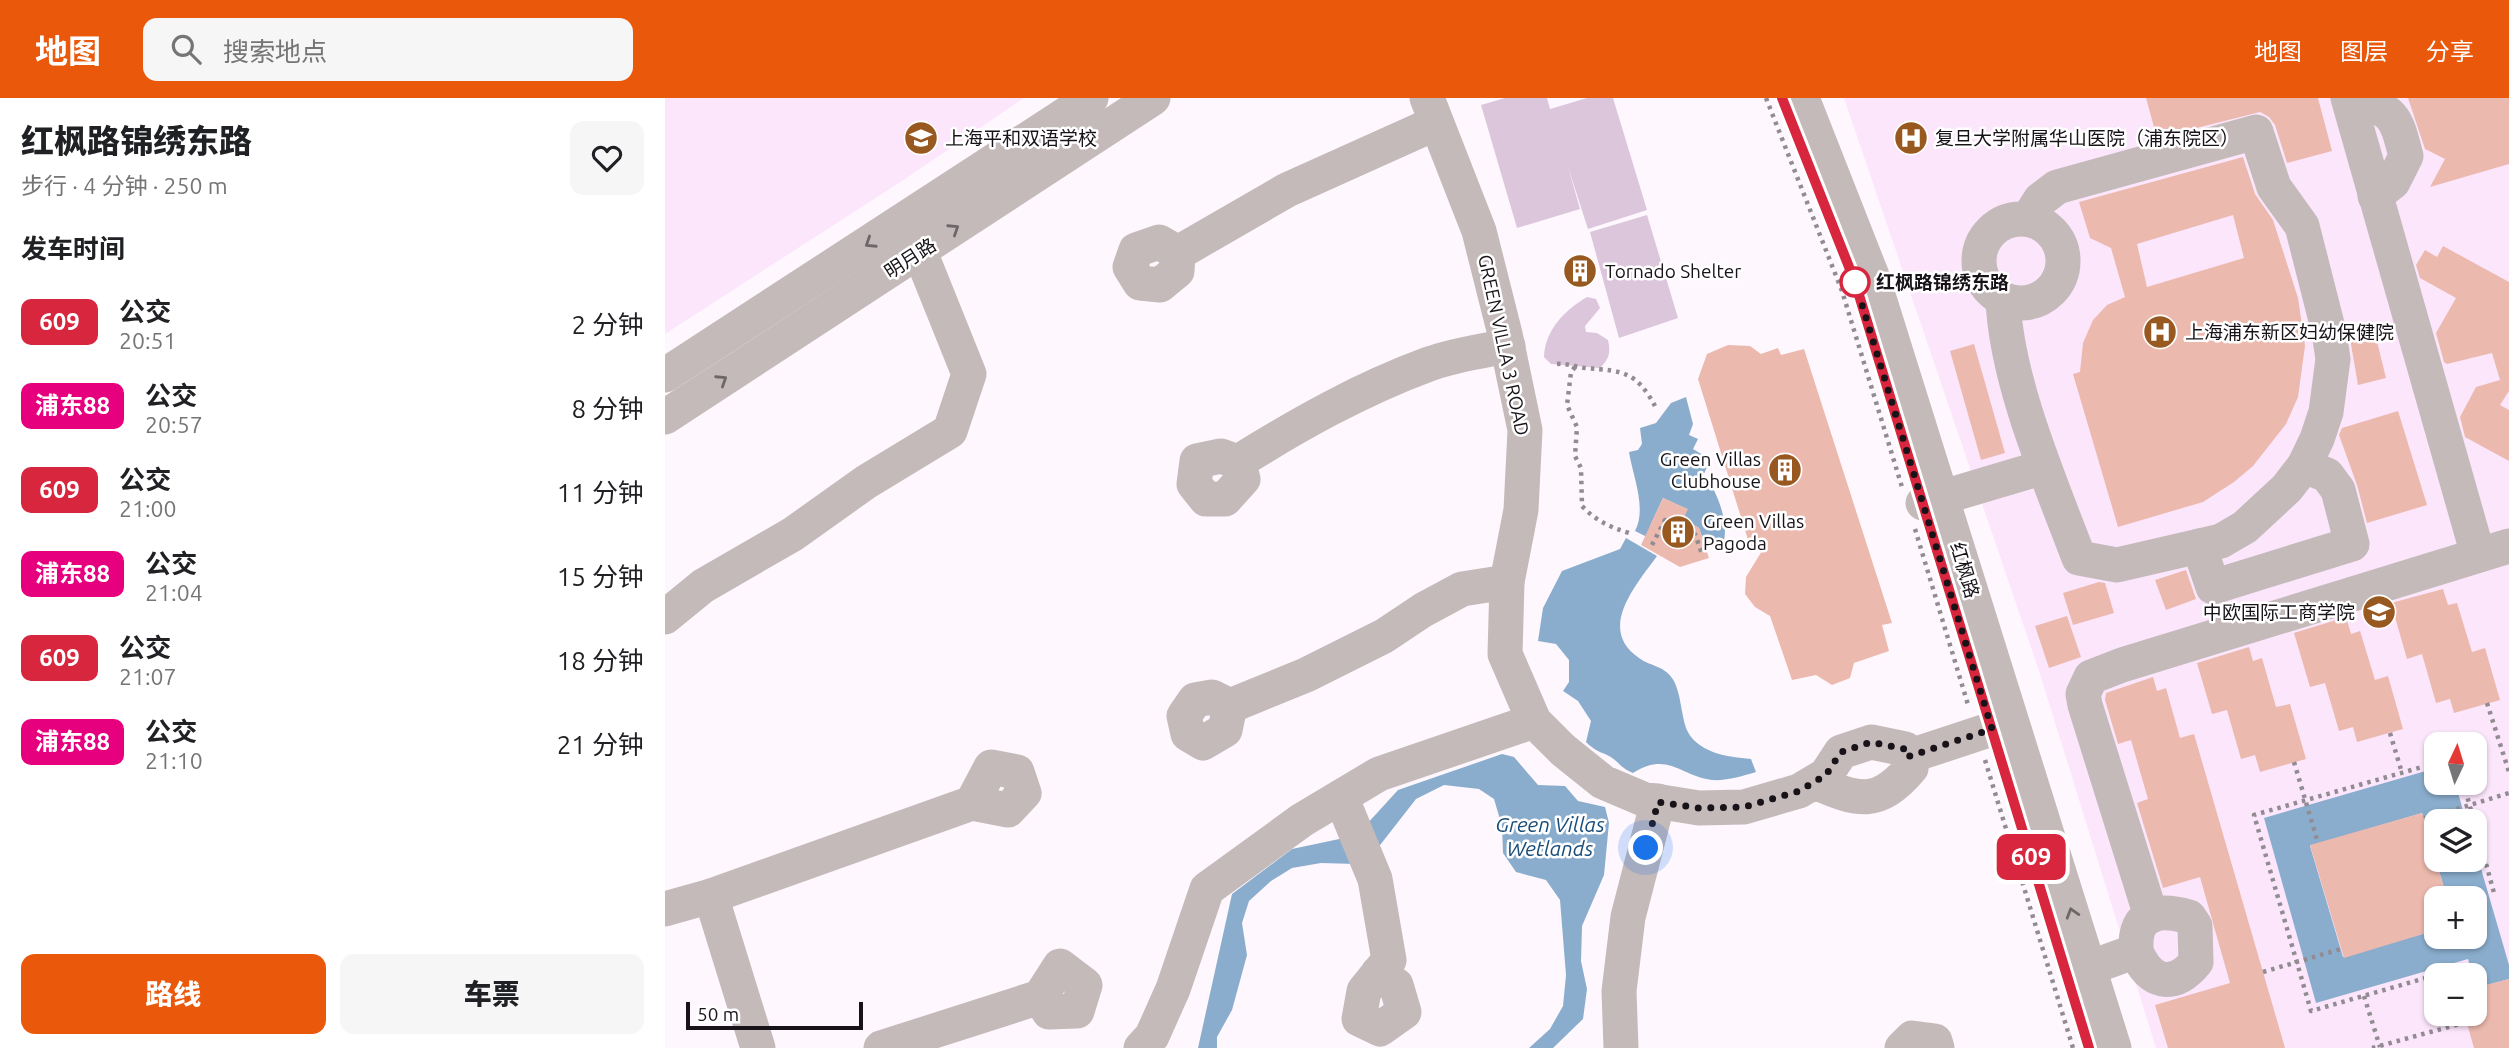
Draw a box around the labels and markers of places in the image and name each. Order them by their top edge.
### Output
school or university icon: 上海平和双语学校 [902,119,940,157]
hospital icon: 复旦大学附属华山医院（浦东院区） [1892,119,1930,157]
place label: 上海平和双语学校 [945,127,1097,149]
place label: 复旦大学附属华山医院（浦东院区） [1935,127,2239,149]
building icon: Tornado Shelter [1561,252,1599,290]
place label: Tornado Shelter [1605,260,1742,282]
marker: 红枫路锦绣东路 [1840,267,1870,297]
place label: 红枫路锦绣东路 [1876,271,2009,293]
hospital icon: 上海浦东新区妇幼保健院 [2141,313,2179,351]
place label: 上海浦东新区妇幼保健院 [2185,321,2394,343]
place label: Green Villas Clubhouse [1660,448,1761,492]
building icon: Green Villas Clubhouse [1766,451,1804,489]
place label: Green Villas Pagoda [1703,510,1804,554]
building icon: Green Villas Pagoda [1659,513,1697,551]
school or university icon: 中欧国际工商学院 [2360,593,2398,631]
place label: 中欧国际工商学院 [2203,601,2355,623]

